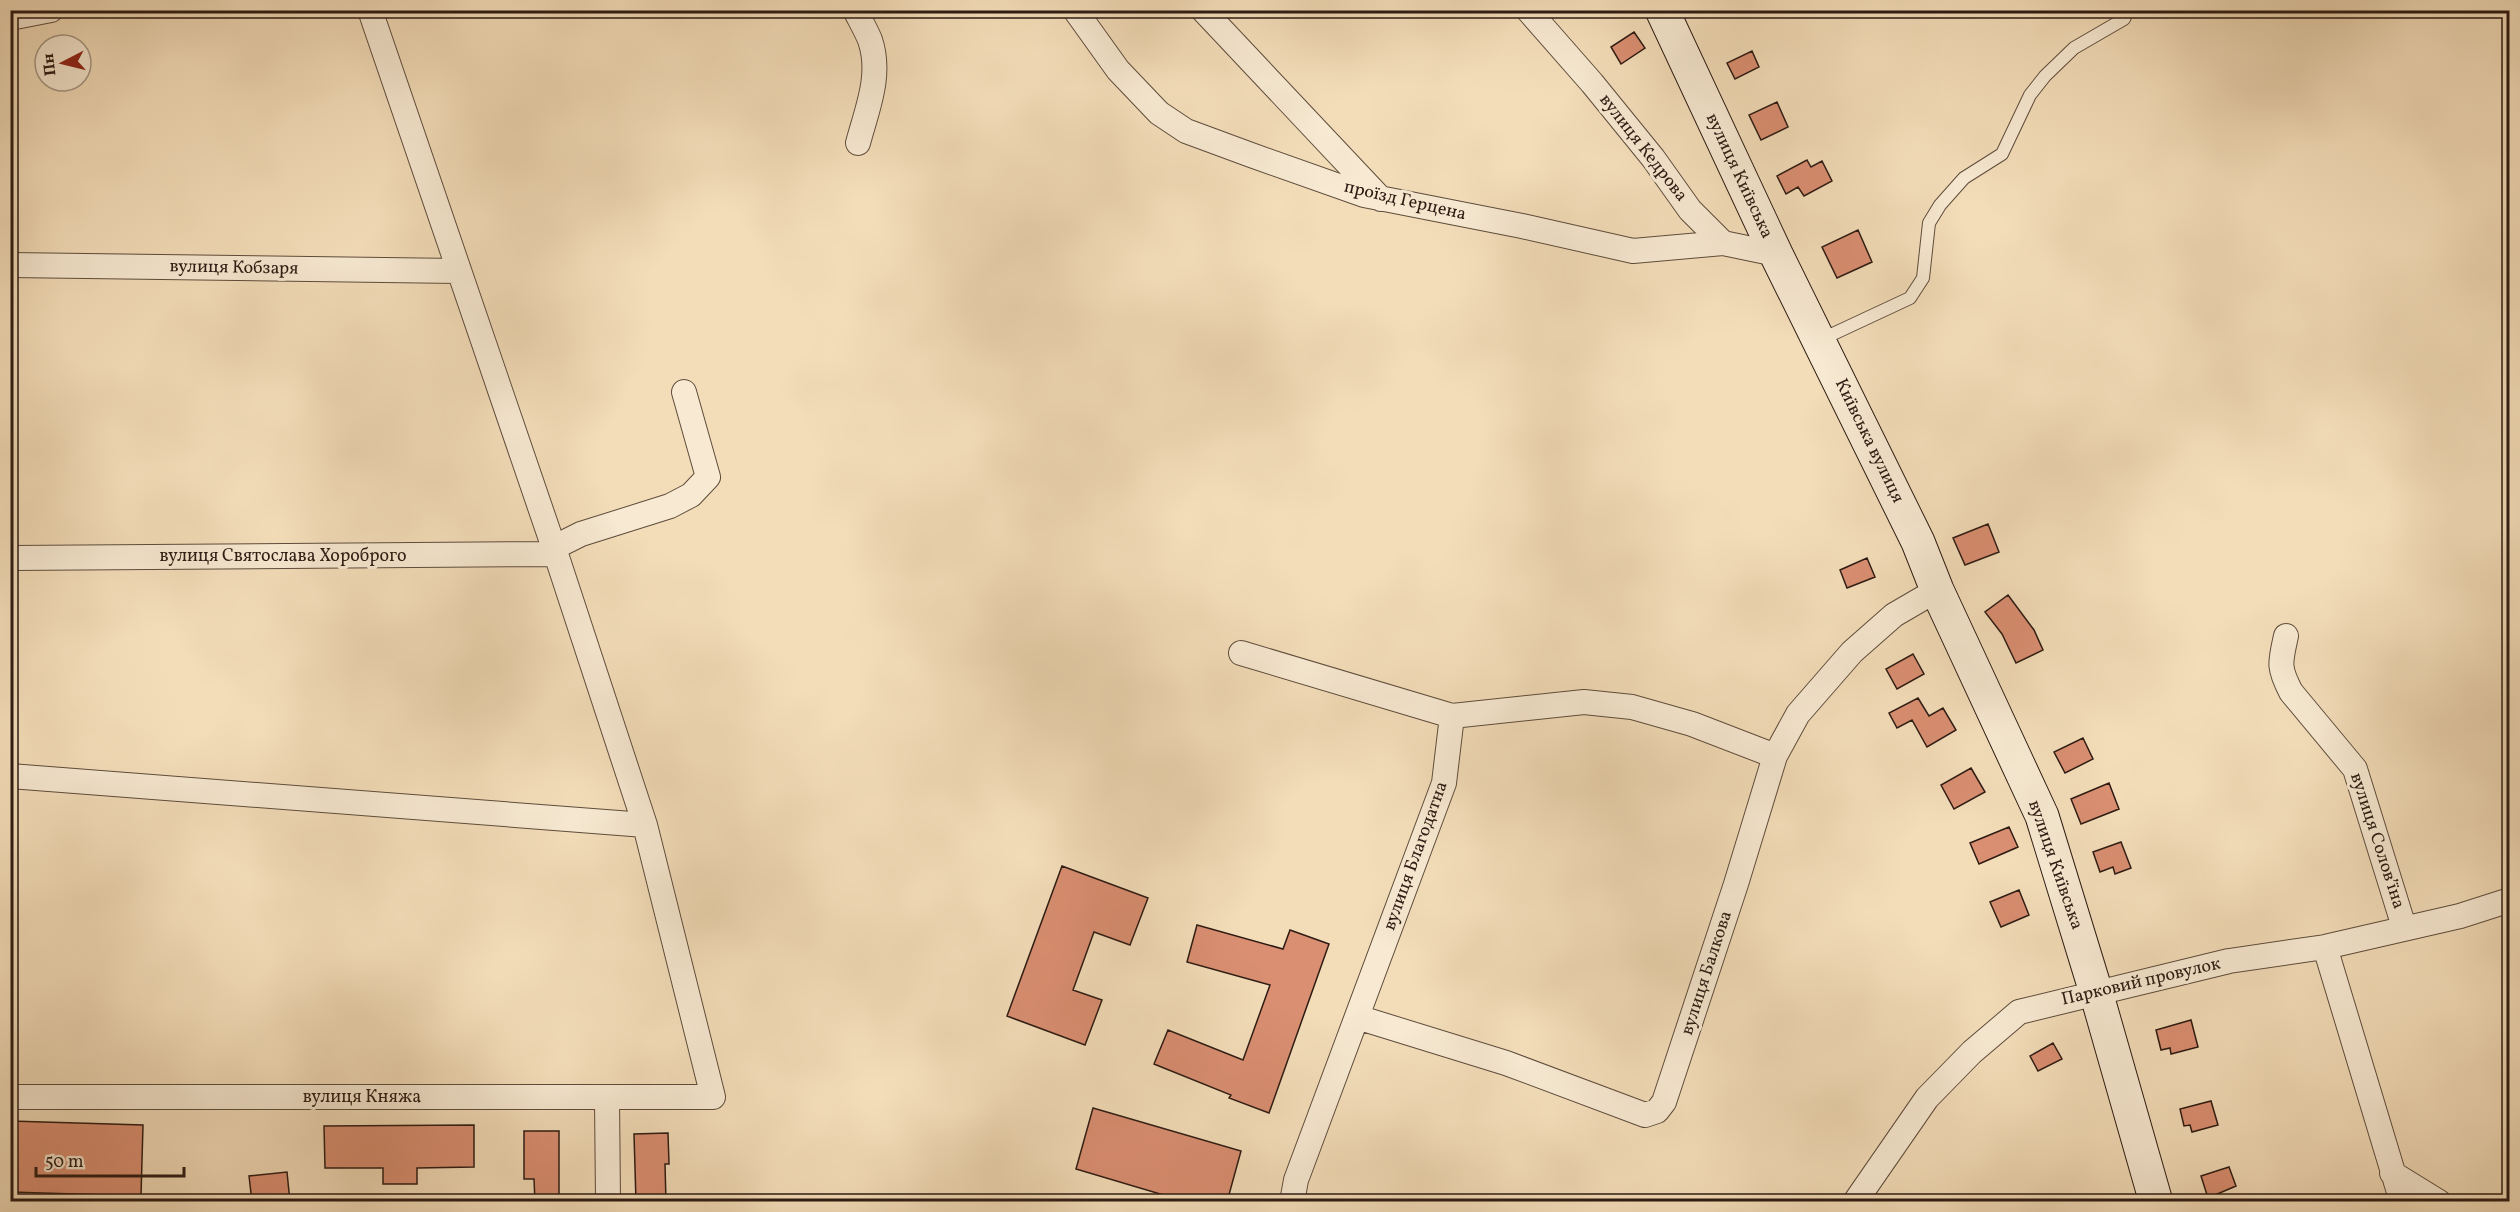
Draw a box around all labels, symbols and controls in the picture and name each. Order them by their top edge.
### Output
north arrow [33,33,93,93]
text: Пн [38,52,62,77]
street label: вулиця Кедрова [1593,89,1693,207]
street label: вулиця Київська [1699,109,1779,243]
street label: проїзд Герцена [1341,175,1469,227]
street label: вулиця Кобзаря [169,254,299,282]
street label: Київська вулиця [1828,375,1910,507]
street label: вулиця Святослава Хороброго [160,544,406,569]
street label: вулиця Соловʼїна [2343,770,2411,912]
street label: вулиця Благодатна [1377,778,1455,934]
street label: вулиця Київська [2021,797,2089,933]
street label: вулиця Балкова [1675,908,1739,1038]
street label: Парковий провулок [2059,951,2223,1012]
street label: вулиця Княжа [303,1085,421,1110]
scale bar [36,1140,184,1178]
text: 50 m [45,1150,84,1175]

